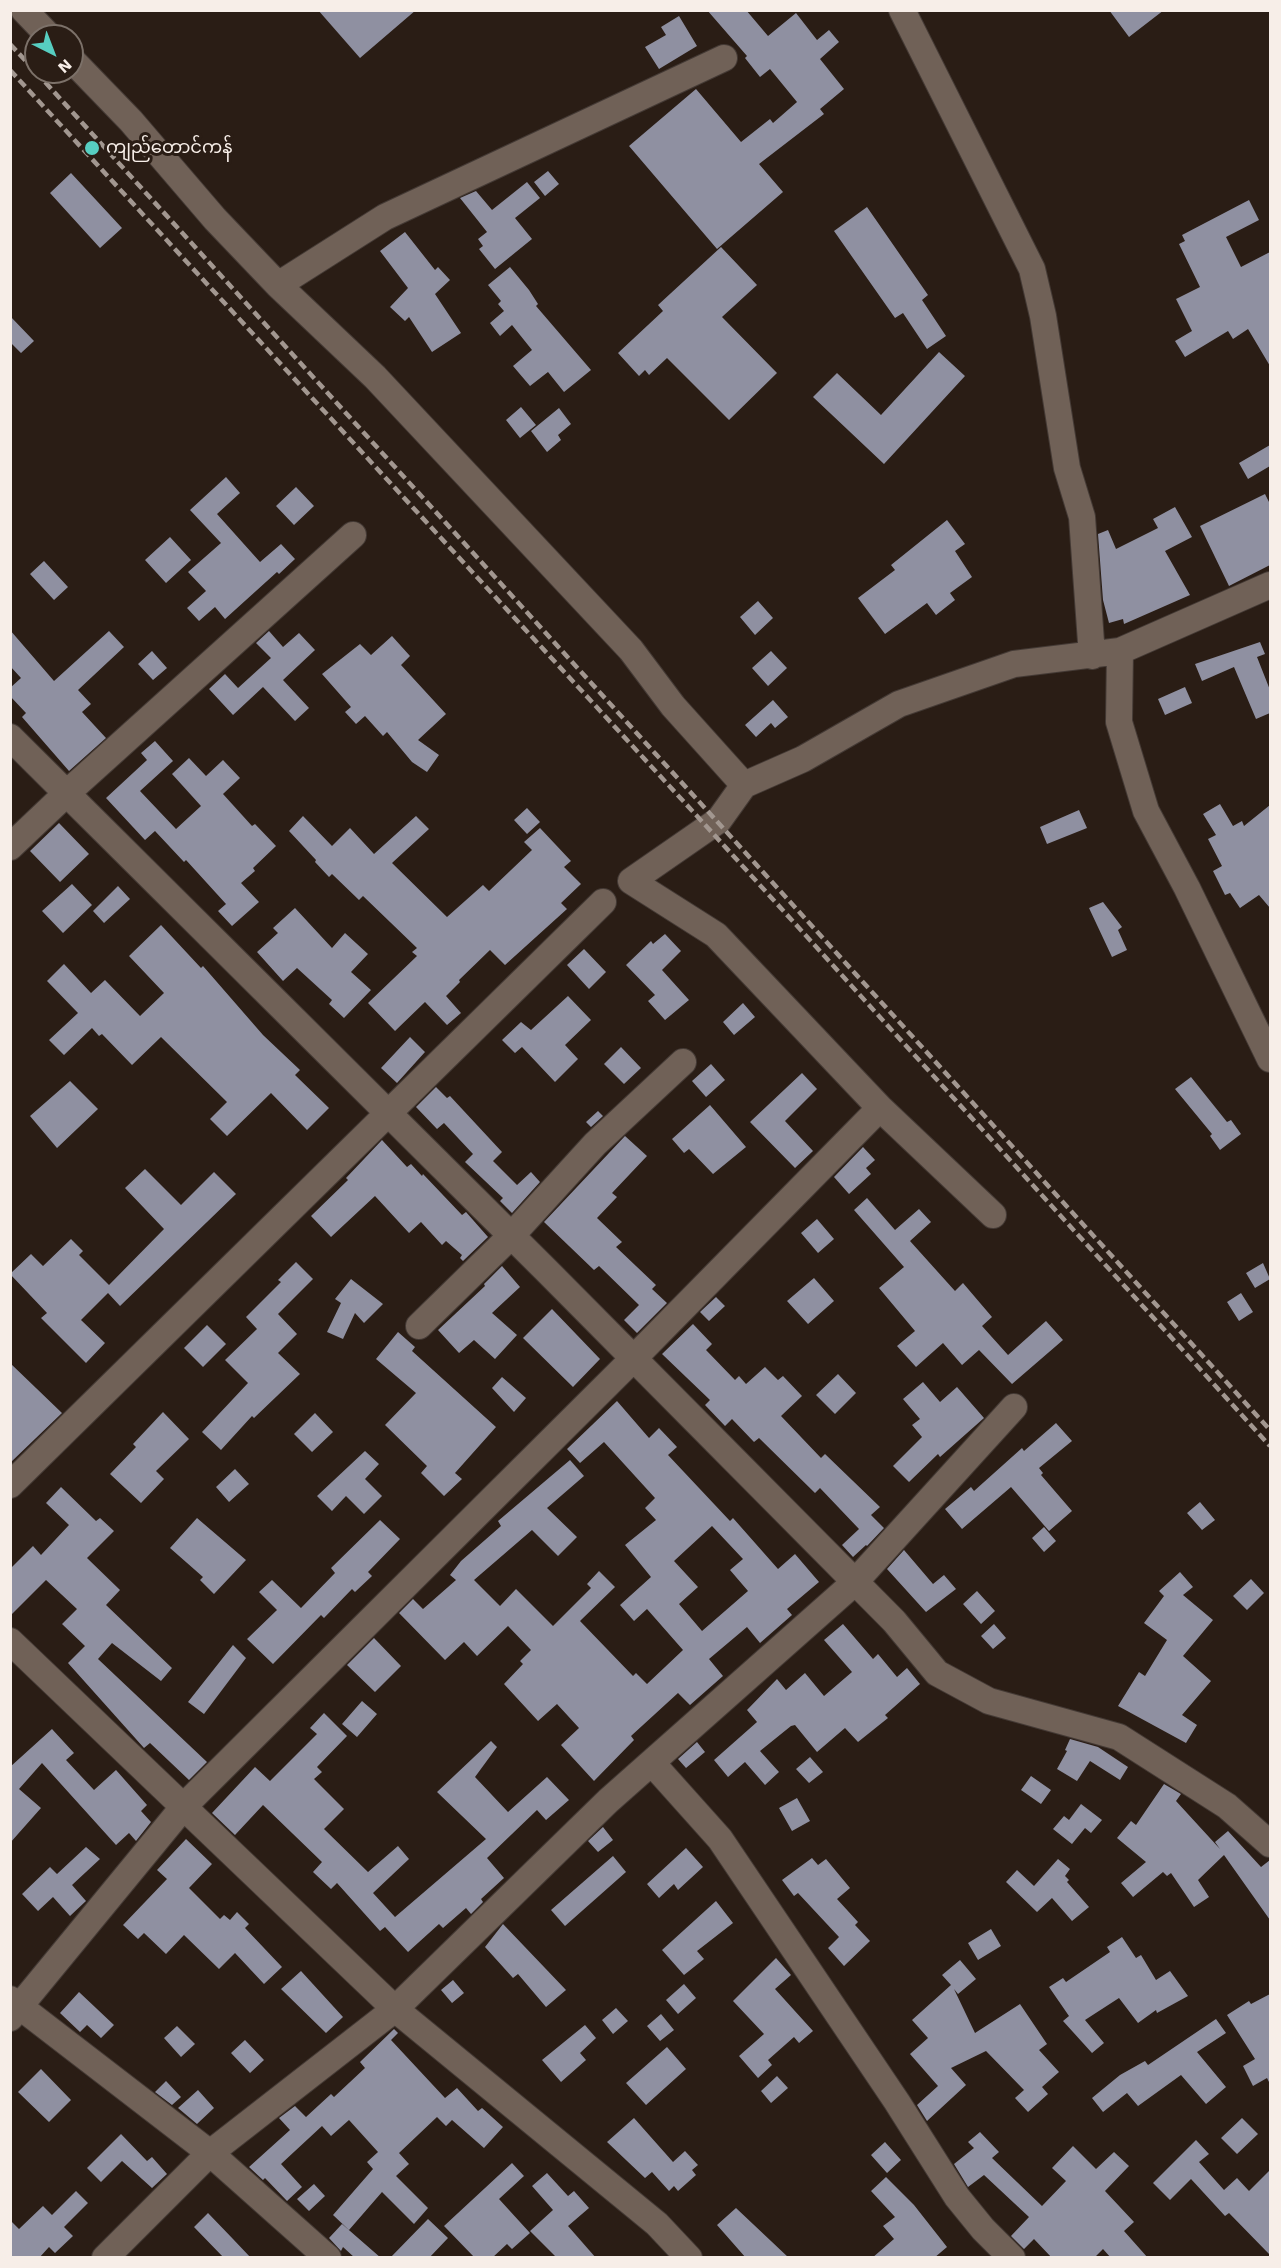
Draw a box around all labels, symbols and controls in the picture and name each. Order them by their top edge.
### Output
north arrow [24,24,84,84]
text: N [54,55,76,77]
place label: ကျည်တောင်ကန် [106,137,233,159]
marker: ကျည်တောင်ကန် [83,139,101,157]

